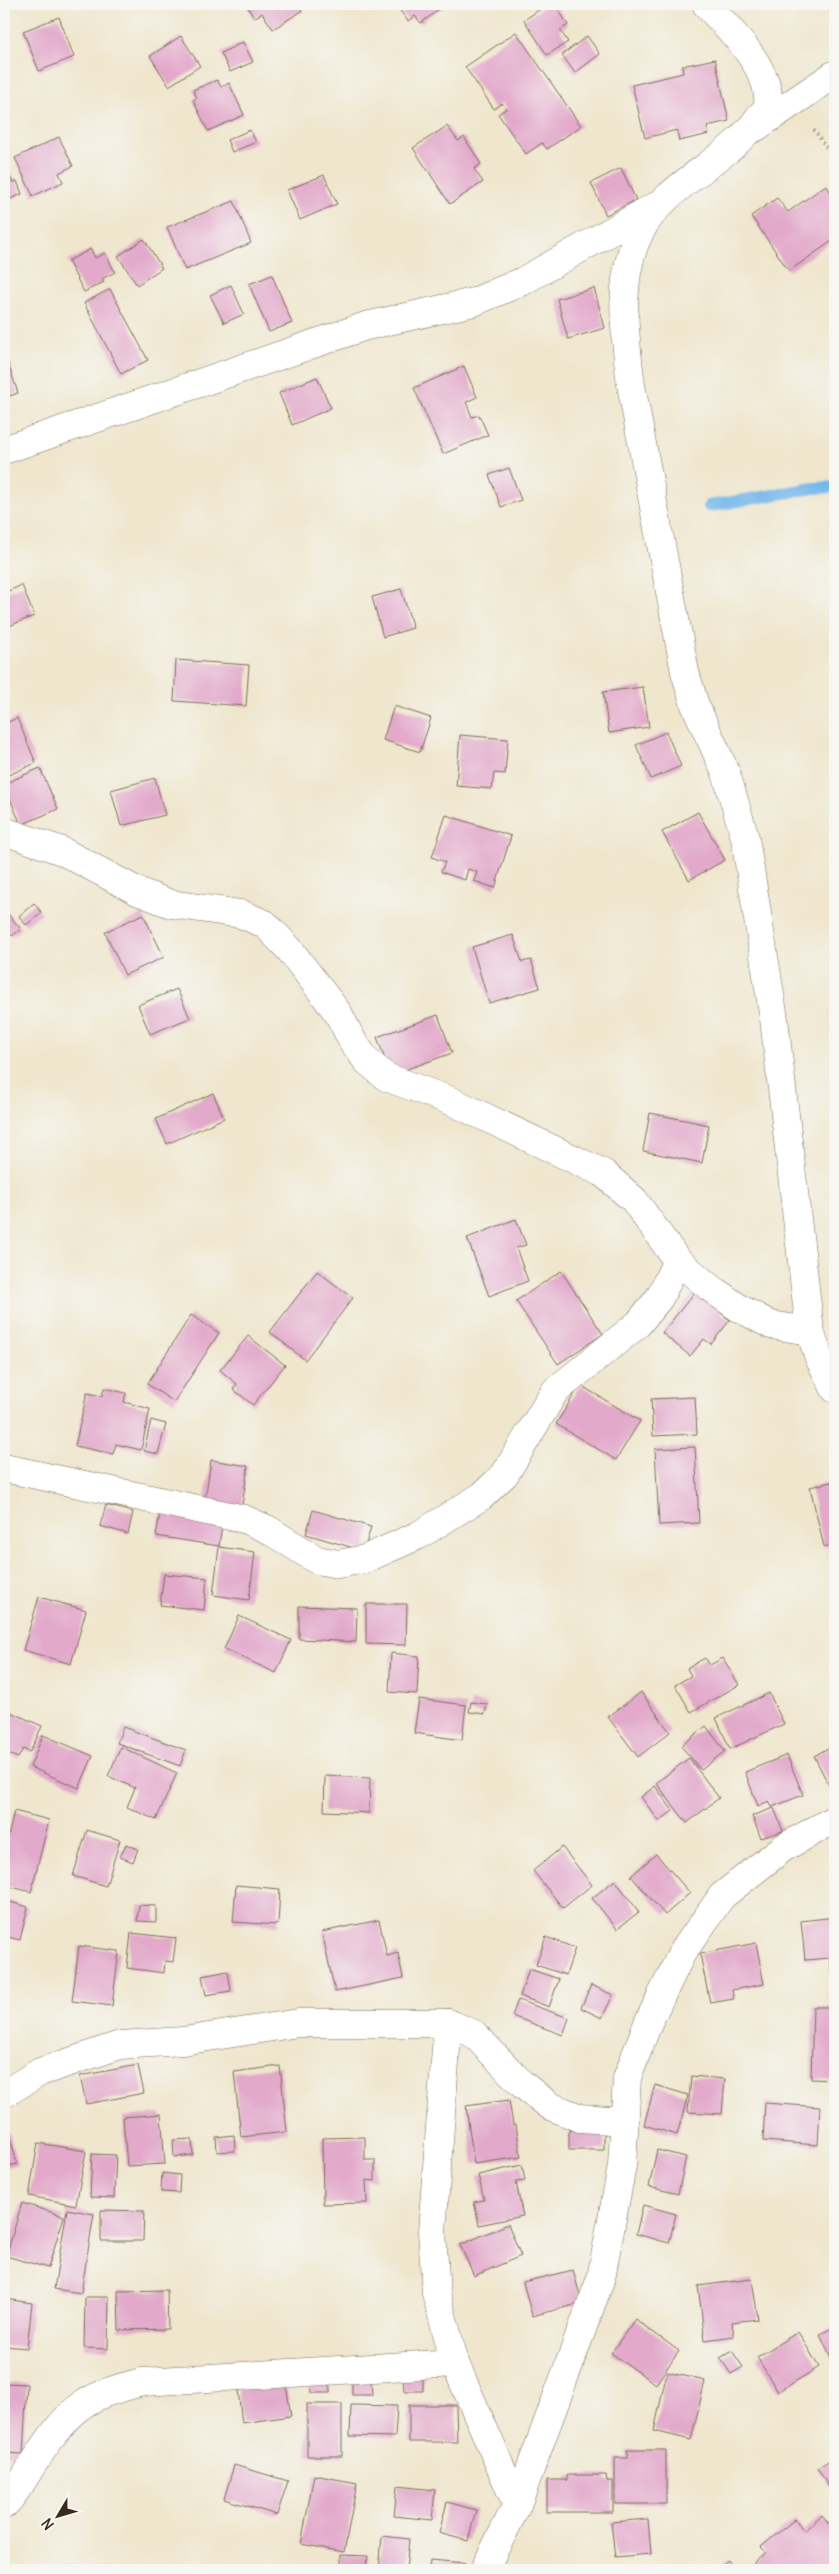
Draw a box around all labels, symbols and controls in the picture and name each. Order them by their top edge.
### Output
north arrow [32,2492,82,2542]
text: N [38,2515,58,2533]

